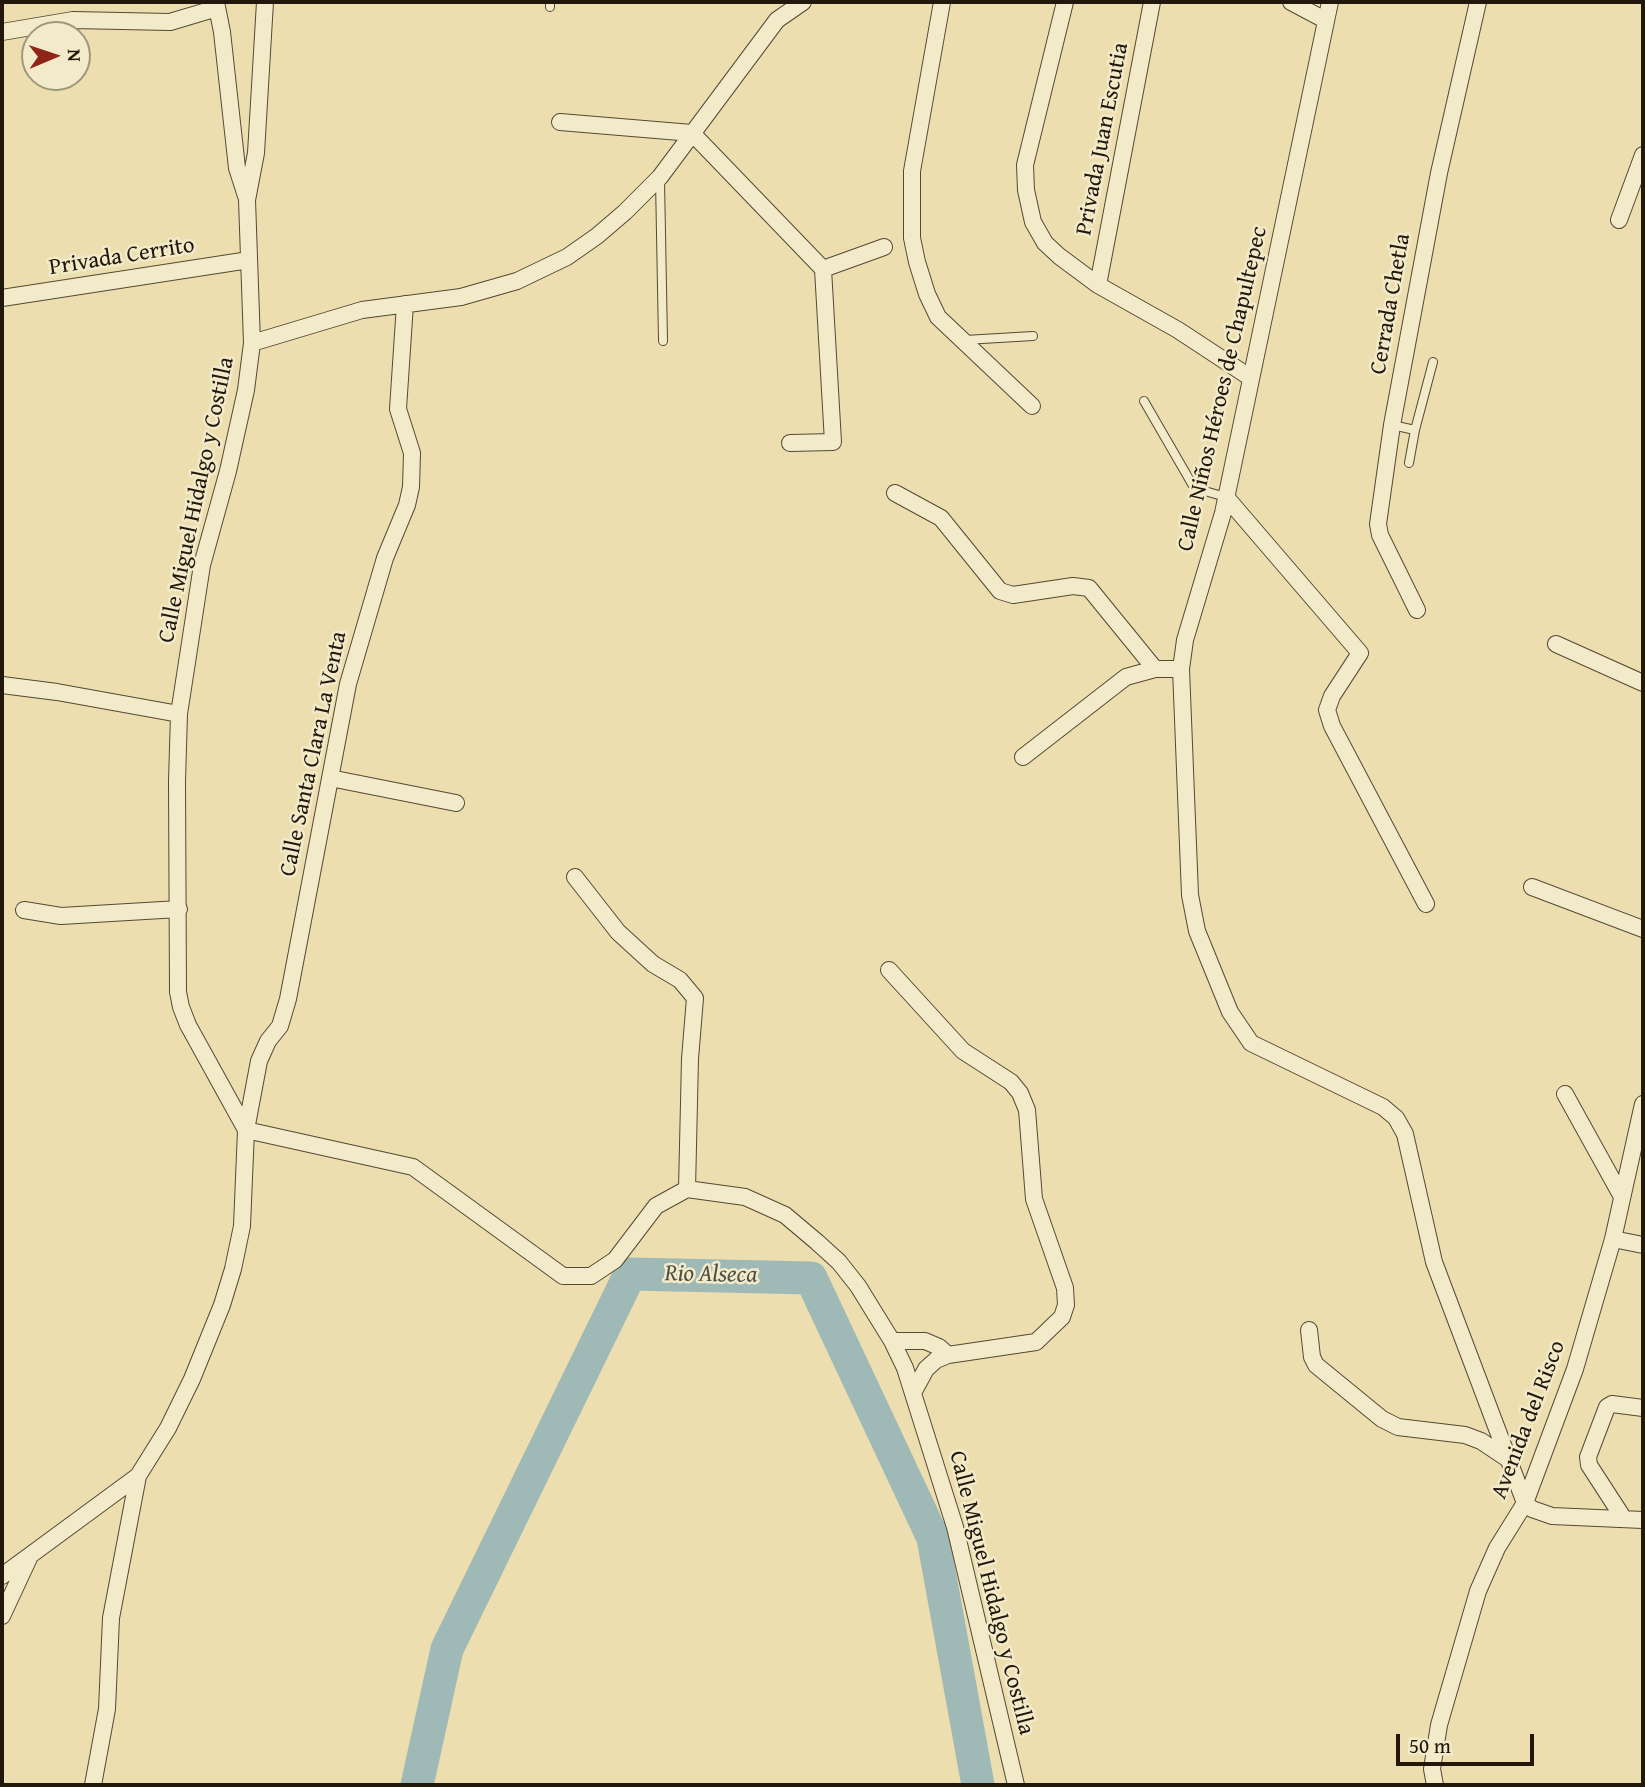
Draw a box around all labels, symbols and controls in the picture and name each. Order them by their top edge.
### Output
north arrow [21,21,91,91]
street label: Privada Juan Escutia [1071,40,1135,238]
text: N [61,48,89,62]
street label: Calle Niños Héroes de Chapultepec [1172,224,1274,554]
street label: Cerrada Chetla [1365,231,1417,377]
street label: Privada Cerrito [47,232,197,282]
street label: Calle Miguel Hidalgo y Costilla [153,355,241,645]
street label: Calle Santa Clara La Venta [275,629,353,879]
water label: Rio Alseca [664,1260,758,1290]
street label: Avenida del Risco [1486,1337,1572,1503]
street label: Calle Miguel Hidalgo y Costilla [942,1448,1040,1738]
scale bar [1400,1720,1538,1764]
text: 50 m [1409,1730,1451,1761]

